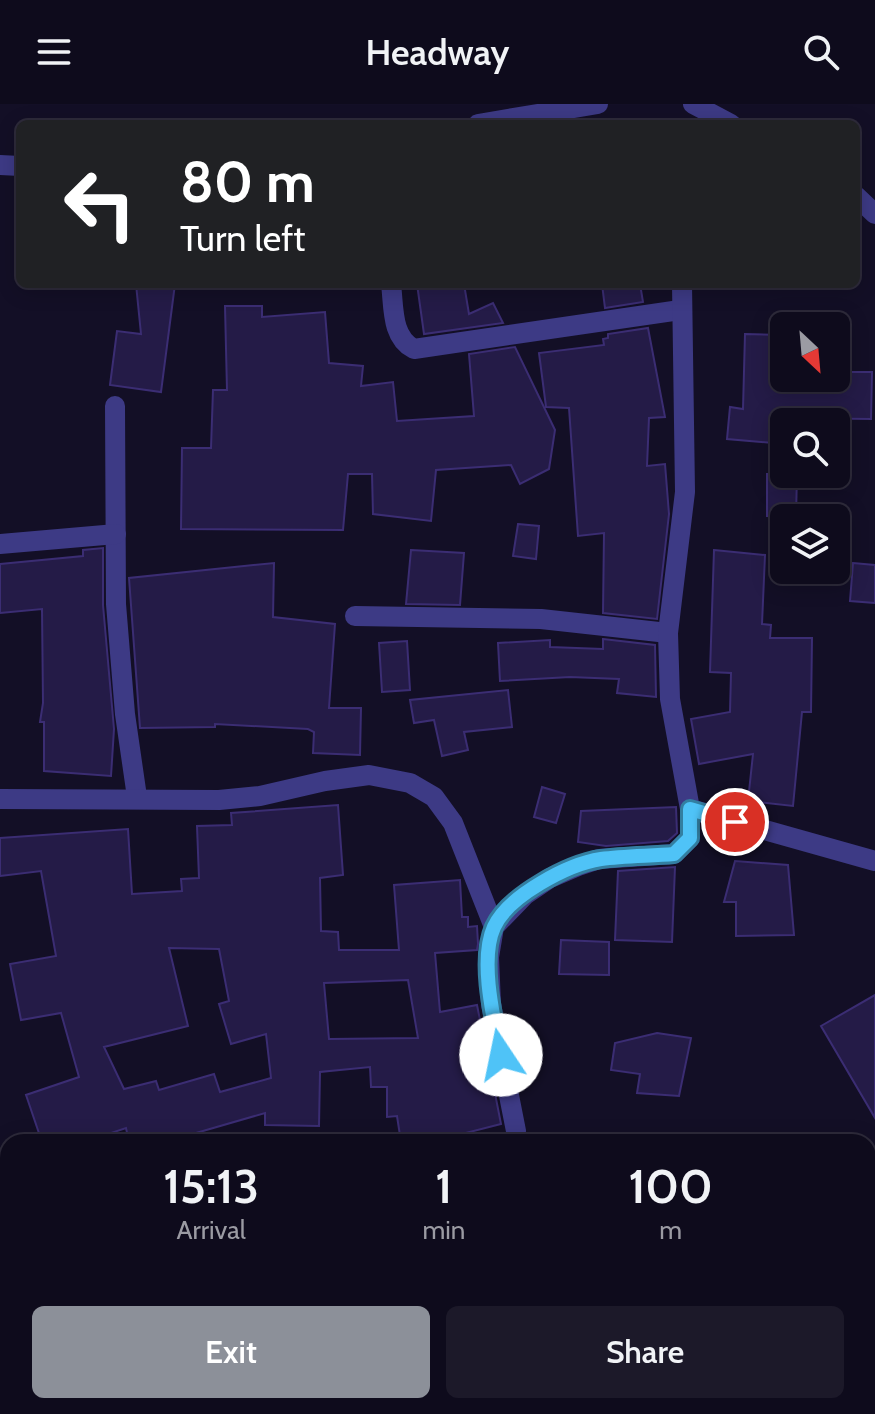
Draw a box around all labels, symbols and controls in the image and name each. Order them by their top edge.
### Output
icon: menu [32,30,76,74]
text: Headway [366,30,509,74]
icon: search [799,30,843,74]
text: 80 m [180,148,315,216]
icon: left [48,152,152,256]
text: Turn left [180,216,305,260]
north arrow [770,312,850,392]
map controls [770,312,850,584]
button: search [770,408,850,488]
button: layers [770,504,850,584]
pin [701,788,769,856]
icon: arrive [713,800,757,844]
position arrow [459,1013,543,1097]
text: 15:13 [163,1157,259,1215]
text: 1 [435,1157,452,1215]
text: 100 [628,1157,713,1215]
text: Arrival [177,1214,246,1246]
text: min [422,1214,465,1246]
text: m [659,1214,682,1246]
button: Exit [32,1306,430,1398]
button: Share [446,1306,844,1398]

